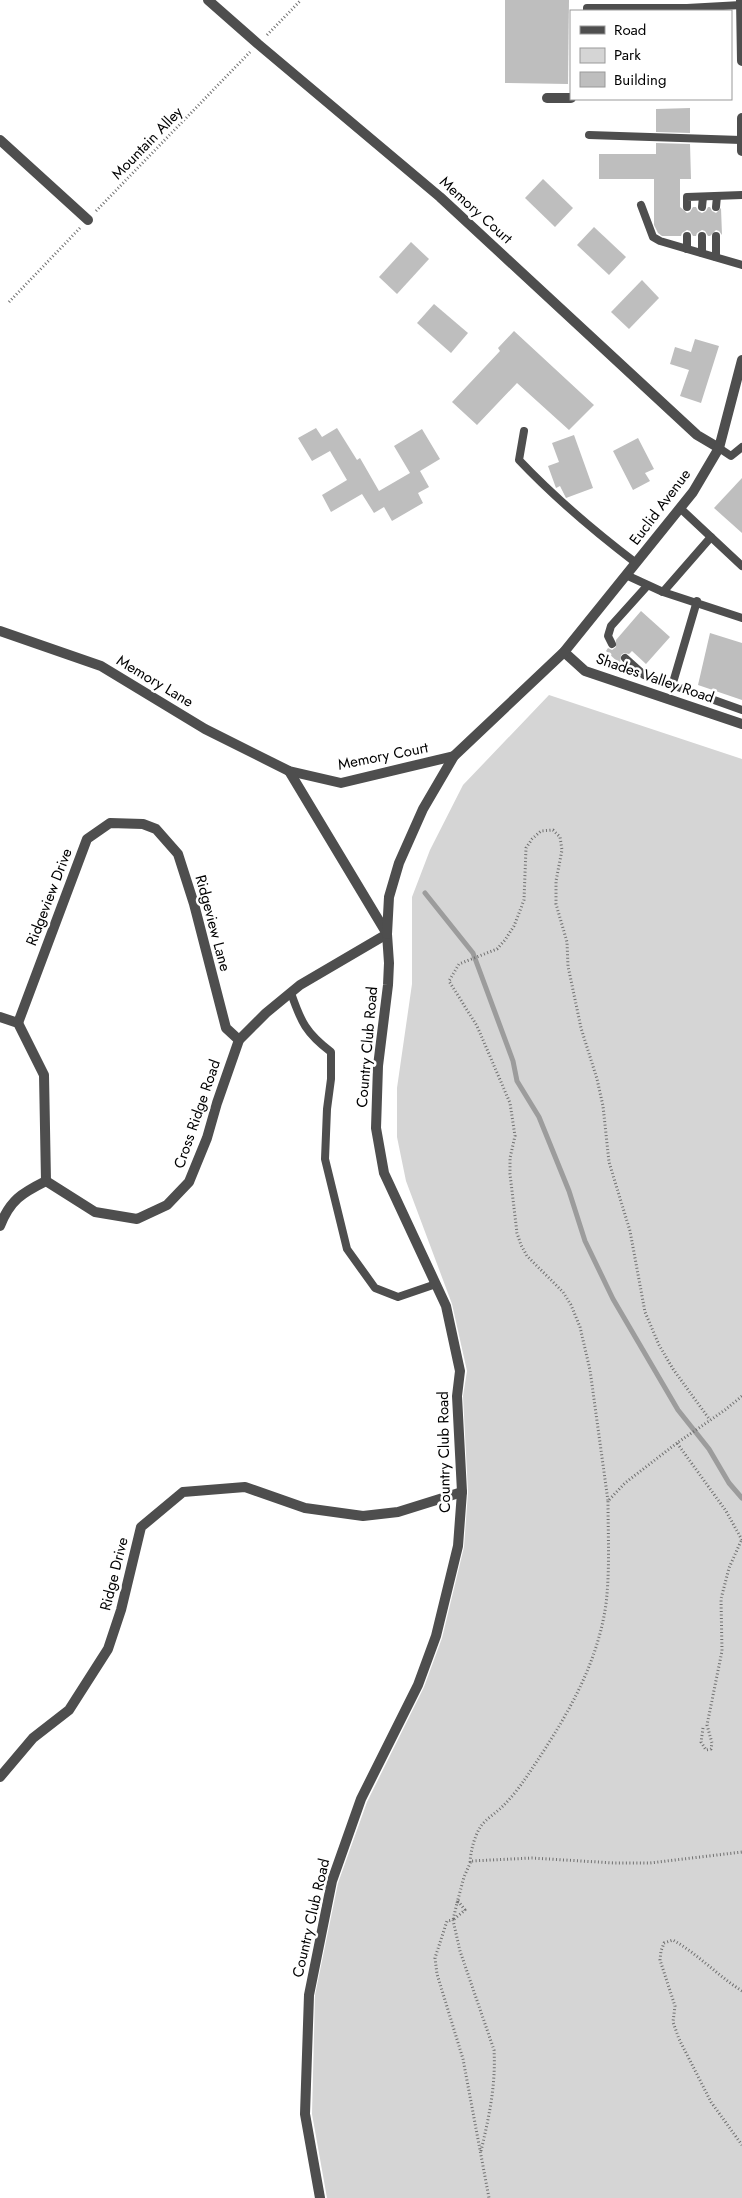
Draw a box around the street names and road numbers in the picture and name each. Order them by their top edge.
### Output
street label: Mountain Alley [106,101,188,184]
street label: Memory Court [435,171,518,249]
street label: Euclid Avenue [624,464,696,550]
street label: Shades Valley Road [593,647,717,709]
street label: Memory Lane [112,649,198,713]
street label: Memory Court [336,736,430,776]
street label: Ridgeview Drive [20,845,78,949]
street label: Ridgeview Lane [190,872,237,974]
street label: Country Club Road [351,986,383,1108]
street label: Cross Ridge Road [168,1057,226,1171]
street label: Country Club Road [432,1391,456,1513]
street label: Ridge Drive [94,1535,134,1613]
street label: Country Club Road [287,1856,335,1980]

